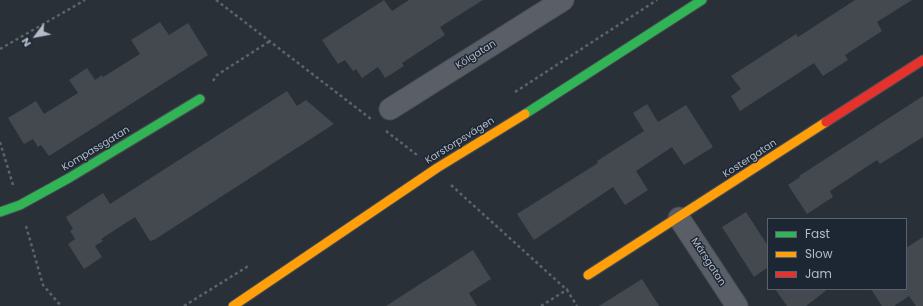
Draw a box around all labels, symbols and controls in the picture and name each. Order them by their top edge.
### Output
north arrow [16,16,56,56]
text: N [17,35,35,50]
street label: Kölgatan [454,38,498,72]
street label: Karstorpsvägen [423,115,497,167]
street label: Kompassgatan [60,124,132,174]
street label: Kostergatan [721,137,779,181]
legend [767,218,907,290]
text: Fast [805,225,830,242]
street label: Märsgatan [688,236,728,288]
text: Slow [805,245,833,262]
text: Jam [805,265,832,282]

